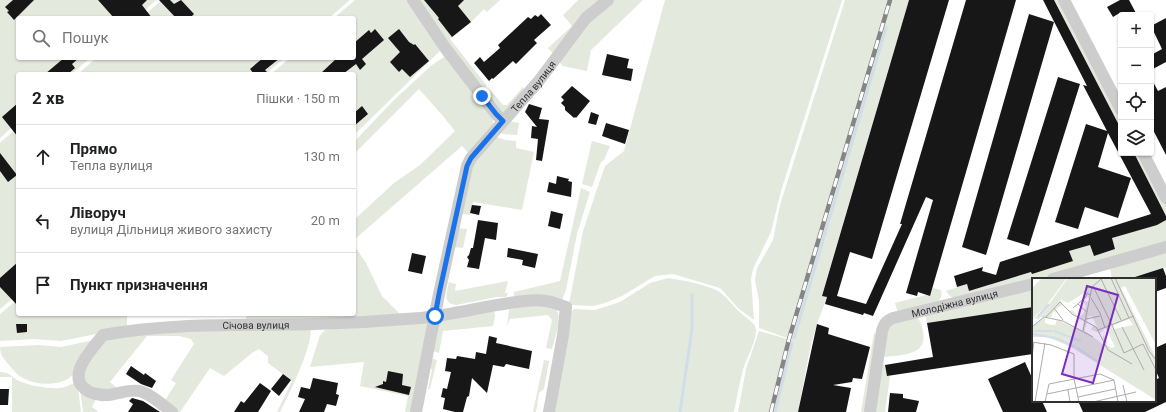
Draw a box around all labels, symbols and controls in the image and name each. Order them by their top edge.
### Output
map controls [1118,12,1154,156]
button: + [1118,12,1154,48]
search box [16,16,356,60]
icon: search [30,27,52,49]
text: Пошук [62,29,109,47]
button: − [1118,48,1154,84]
street label: Тепла вулиця [509,58,558,114]
button: locate [1118,84,1154,120]
route end [473,87,491,105]
text: 2 хв [32,88,64,108]
text: Пішки · 150 m [256,91,340,106]
button: layers [1118,120,1154,156]
text: Прямо [70,140,117,158]
icon: ahead [32,146,54,168]
text: 130 m [303,149,340,164]
text: Тепла вулиця [70,158,153,173]
text: Ліворуч [70,204,126,222]
icon: left [32,210,54,232]
text: 20 m [311,213,340,228]
text: вулиця Дільниця живого захисту [70,222,272,237]
icon: arrive [32,274,54,296]
text: Пункт призначення [70,276,208,294]
inset map [1032,278,1156,402]
street label: Молодіжна вулиця [910,287,999,319]
route start [426,307,444,325]
street label: Січова вулиця [222,319,289,331]

